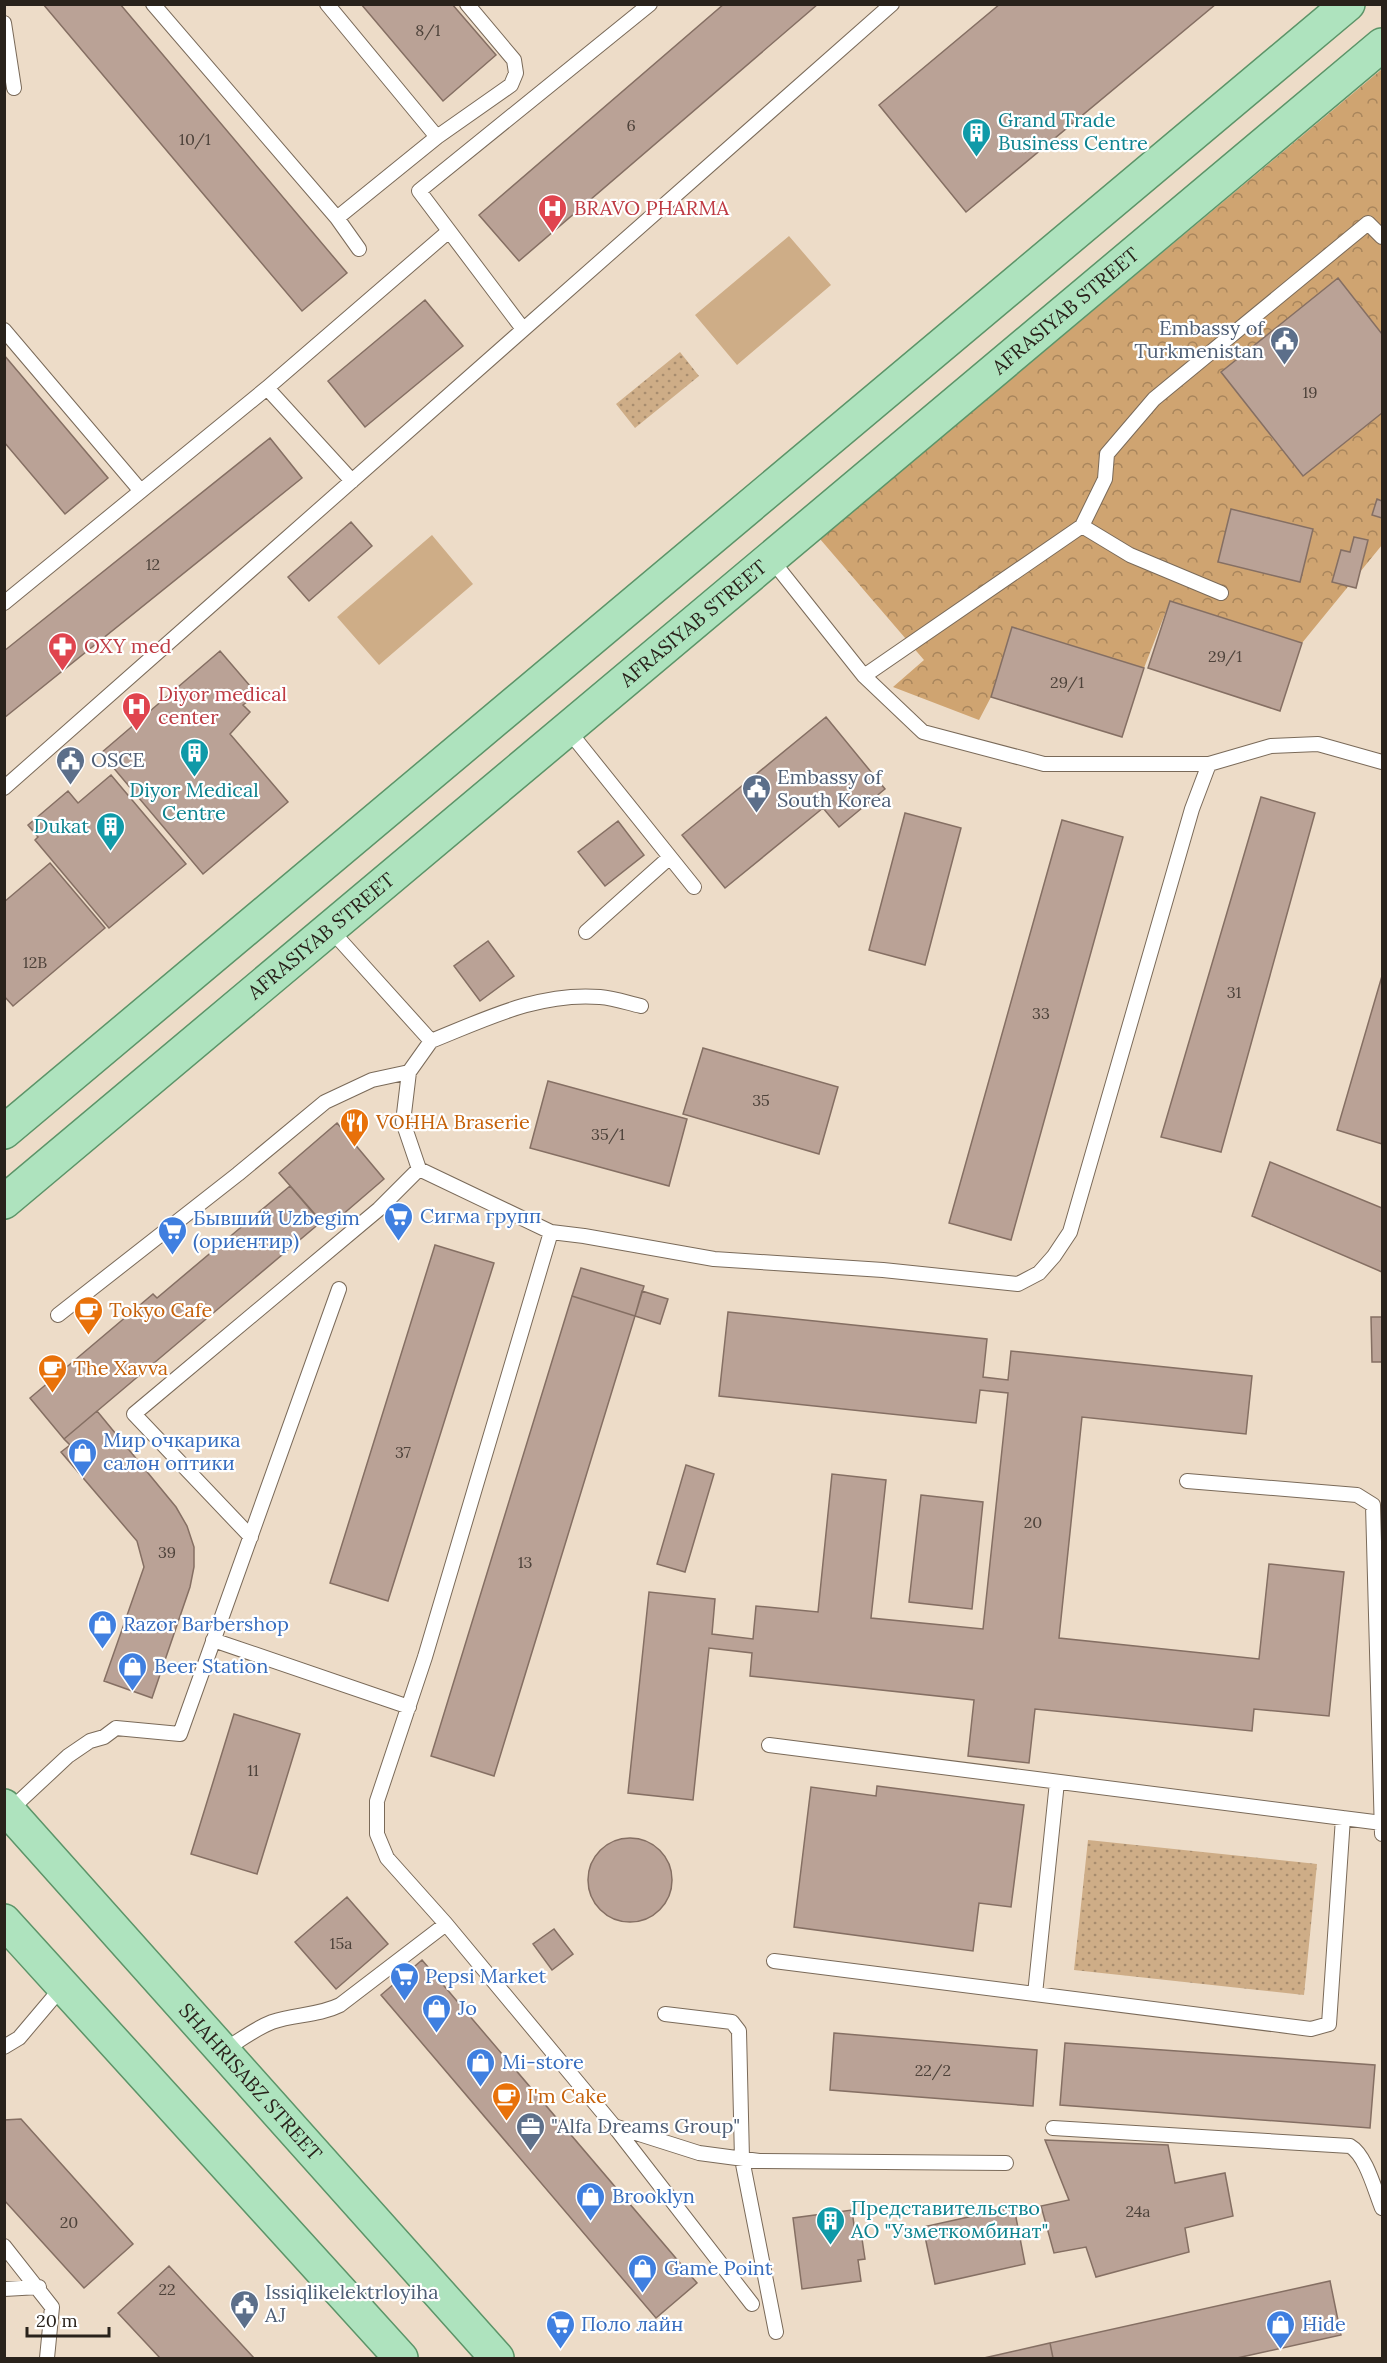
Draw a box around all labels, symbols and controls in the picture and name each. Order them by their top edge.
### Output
house number: 8/1 [415,20,441,41]
place label: Grand Trade Business Centre [998,107,1148,155]
house number: 6 [626,115,636,135]
building icon: Grand Trade Business Centre [961,116,993,158]
house number: 10/1 [179,129,211,150]
hospital icon: BRAVO PHARMA [537,192,569,234]
place label: BRAVO PHARMA [574,195,729,220]
street label: AFRASIYAB STREET [986,241,1144,380]
place label: Embassy of Turkmenistan [1134,315,1265,363]
public building icon: Embassy of Turkmenistan [1269,324,1301,366]
house number: 19 [1302,382,1318,402]
house number: 12 [146,554,160,574]
street label: AFRASIYAB STREET [614,554,772,692]
pharmacy icon: OXY med [47,630,79,672]
place label: OXY med [84,633,171,658]
house number: 29/1 [1208,646,1242,667]
house number: 29/1 [1050,672,1084,693]
place label: Diyor medical center [158,681,287,729]
hospital icon: Diyor medical center [121,690,153,732]
building icon: Diyor Medical Centre [178,736,210,778]
public building icon: OSCE [54,744,86,786]
place label: OSCE [91,747,145,772]
place label: Embassy of South Korea [777,764,892,812]
public building icon: Embassy of South Korea [740,772,772,814]
place label: Diyor Medical Centre [129,777,259,825]
building icon: Dukat [94,810,126,852]
place label: Dukat [34,813,89,838]
street label: AFRASIYAB STREET [241,866,399,1005]
house number: 12B [23,952,47,972]
house number: 31 [1227,982,1242,1002]
house number: 33 [1032,1003,1050,1023]
house number: 35 [752,1090,770,1110]
restaurant icon: VOHHA Braserie [339,1106,371,1148]
place label: VOHHA Braserie [375,1109,530,1134]
house number: 35/1 [591,1124,625,1145]
supermarket icon: Сигма групп [383,1200,415,1242]
place label: Сигма групп [420,1203,541,1228]
place label: Бывший Uzbegim (ориентир) [193,1205,360,1254]
supermarket icon: Бывший Uzbegim (ориентир) [156,1214,188,1256]
cafe icon: Tokyo Cafe [72,1294,104,1336]
place label: Tokyo Cafe [109,1297,213,1322]
cafe icon: The Xavva [36,1352,68,1394]
place label: The Xavva [73,1355,168,1380]
place label: Мир очкарика салон оптики [103,1427,241,1475]
shop icon: Мир очкарика салон оптики [66,1436,98,1478]
house number: 37 [395,1442,412,1462]
house number: 20 [1024,1512,1042,1532]
house number: 39 [158,1542,176,1562]
house number: 13 [518,1552,532,1572]
shop icon: Razor Barbershop [86,1608,118,1650]
place label: Razor Barbershop [123,1611,289,1636]
shop icon: Beer Station [117,1650,149,1692]
place label: Beer Station [154,1653,268,1678]
house number: 11 [247,1760,259,1780]
house number: 15a [330,1933,352,1953]
supermarket icon: Pepsi Market [388,1960,420,2002]
place label: Pepsi Market [425,1963,546,1988]
shop icon: Jo [421,1992,453,2034]
place label: Jo [457,1995,477,2020]
street label: SHAHRISABZ STREET [174,1998,328,2166]
shop icon: Mi-store [465,2046,497,2088]
place label: Mi-store [502,2049,584,2074]
house number: 22/2 [915,2060,951,2081]
cafe icon: I'm Cake [490,2080,522,2122]
place label: I'm Cake [527,2083,607,2108]
office icon: "Alfa Dreams Group" [514,2110,546,2152]
place label: "Alfa Dreams Group" [551,2113,740,2138]
shop icon: Brooklyn [575,2180,607,2222]
place label: Brooklyn [612,2183,695,2208]
place label: Представительство АО "Узметкомбинат" [850,2195,1048,2243]
house number: 24a [1125,2201,1151,2221]
building icon: Представительство АО "Узметкомбинат" [814,2204,846,2246]
house number: 20 [60,2212,78,2232]
shop icon: Game Point [627,2252,659,2294]
place label: Game Point [664,2255,773,2280]
house number: 22 [158,2279,176,2299]
place label: Issiqlikelektrloyiha AJ [264,2279,438,2327]
public building icon: Issiqlikelektrloyiha AJ [228,2288,260,2330]
scale bar [27,2300,110,2338]
supermarket icon: Поло лайн [544,2308,576,2350]
shop icon: Hide [1265,2308,1297,2350]
text: 20 m [36,2309,78,2332]
place label: Поло лайн [581,2311,683,2336]
place label: Hide [1302,2311,1346,2336]

